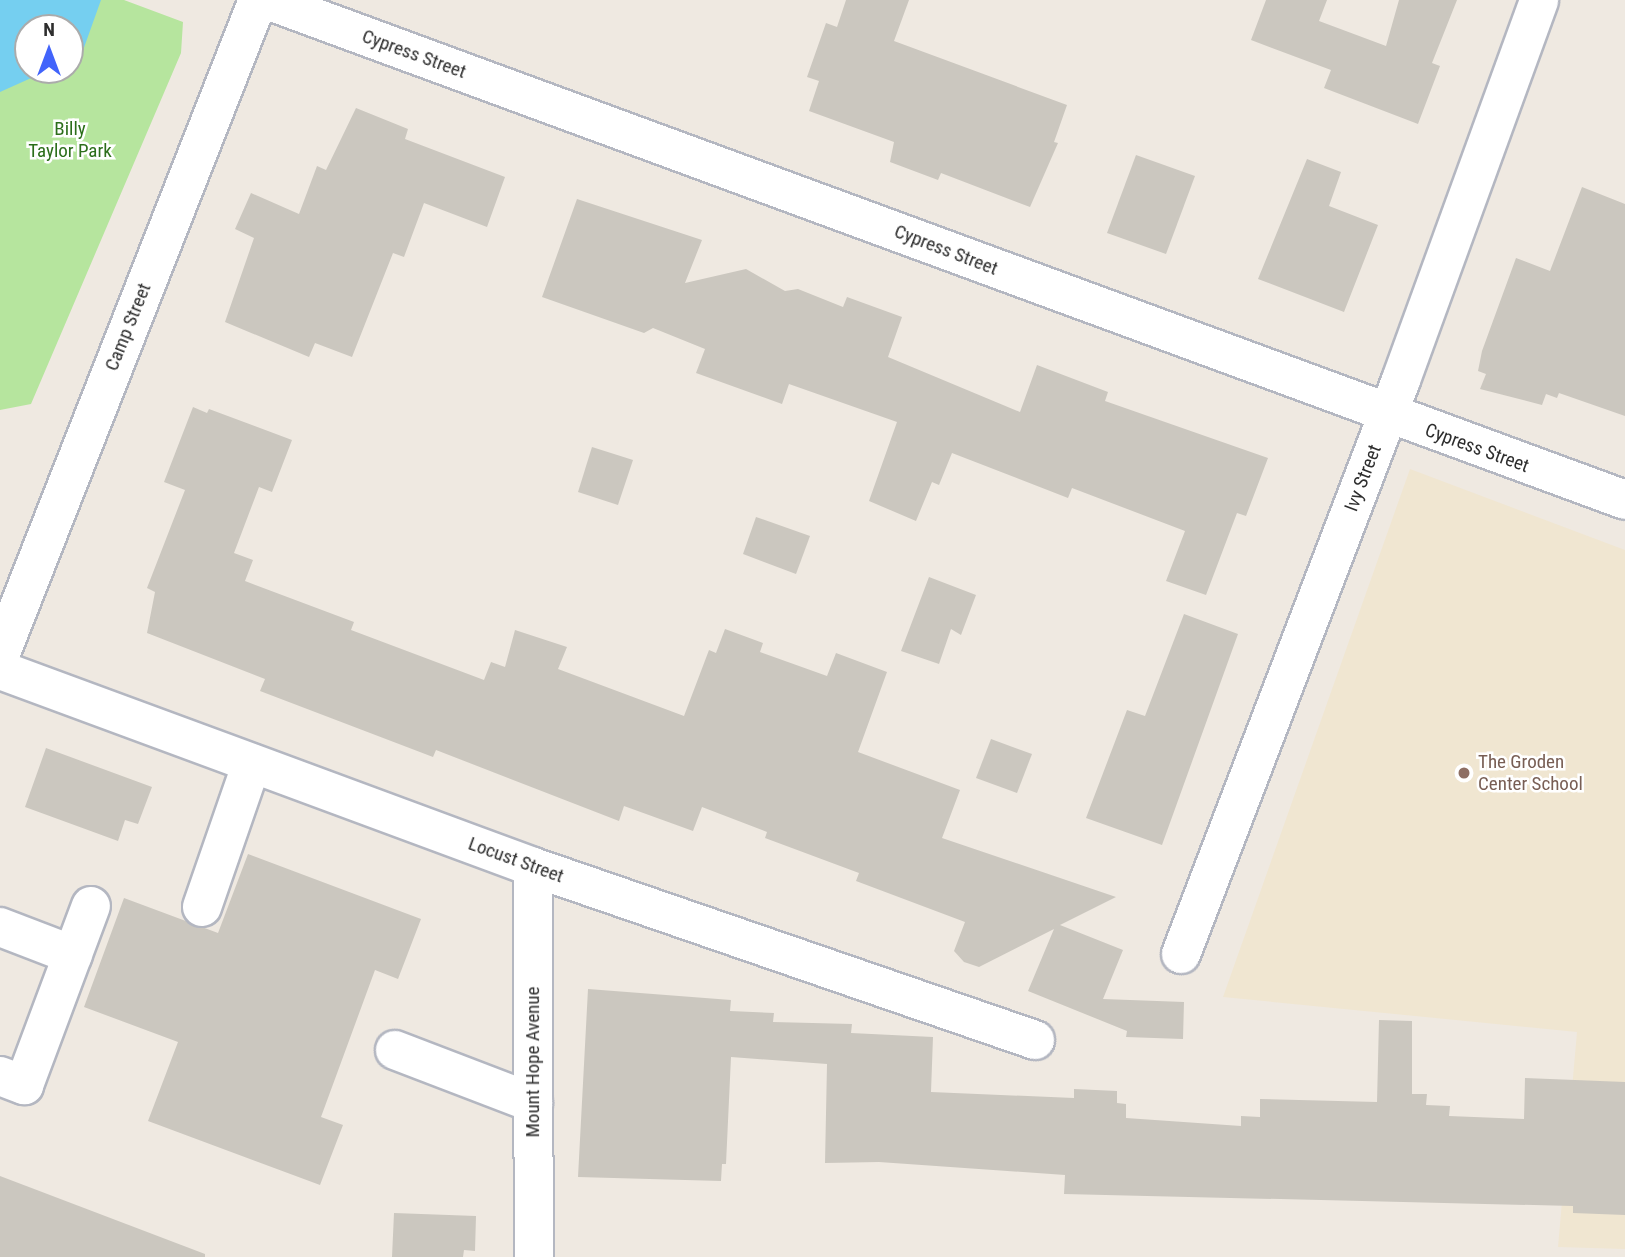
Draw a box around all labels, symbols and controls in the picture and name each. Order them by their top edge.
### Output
north arrow [14,14,84,84]
text: N [43,18,55,41]
street label: Cypress Street [359,25,469,83]
park label: Billy Taylor Park [28,118,112,162]
street label: Cypress Street [891,220,1001,280]
street label: Camp Street [100,280,156,374]
street label: Cypress Street [1422,419,1532,477]
street label: Ivy Street [1340,441,1386,515]
place label: The Groden Center School [1478,751,1583,795]
marker: The Groden Center School [1456,765,1472,781]
street label: Locust Street [465,832,567,888]
street label: Mount Hope Avenue [522,987,544,1137]

